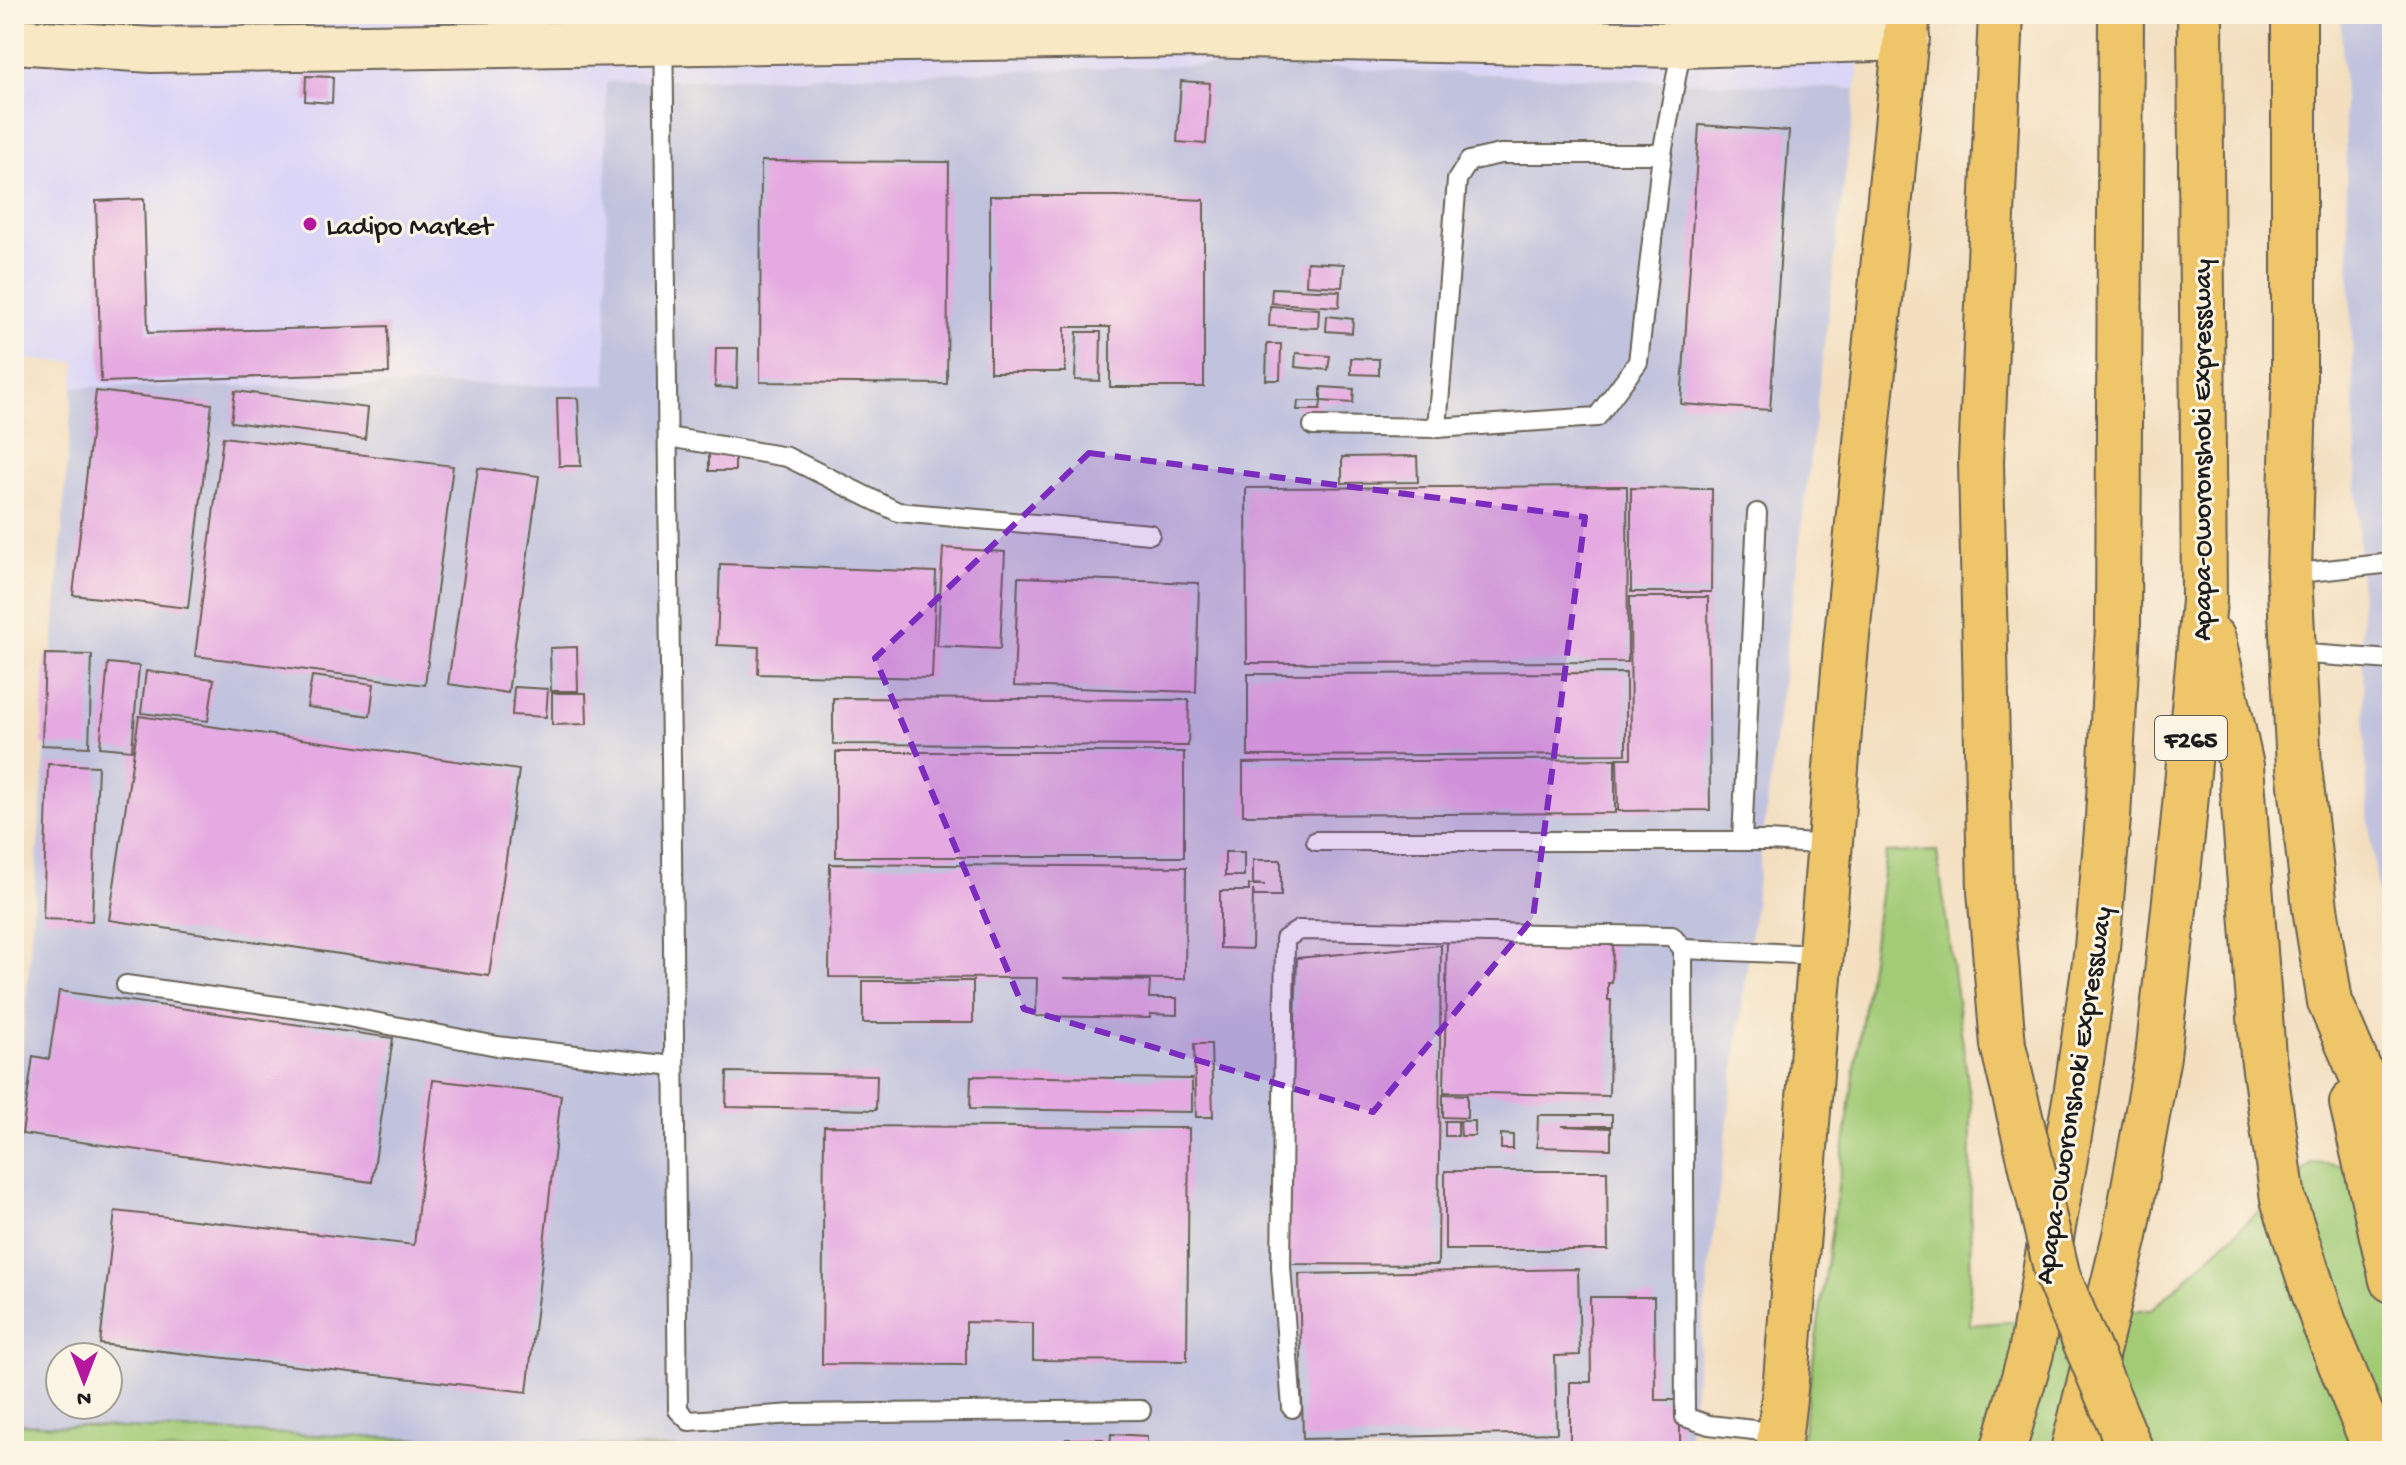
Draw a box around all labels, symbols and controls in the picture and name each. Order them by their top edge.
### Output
place label: Ladipo Market [326,212,495,245]
marker: Ladipo Market [301,215,319,233]
street label: Apapa-Oworonshoki Expressway [2188,259,2221,641]
road number: F265 [2155,716,2227,760]
street label: Apapa-Oworonshoki Expressway [2029,904,2122,1287]
north arrow [44,1341,124,1421]
text: N [77,1384,91,1410]

